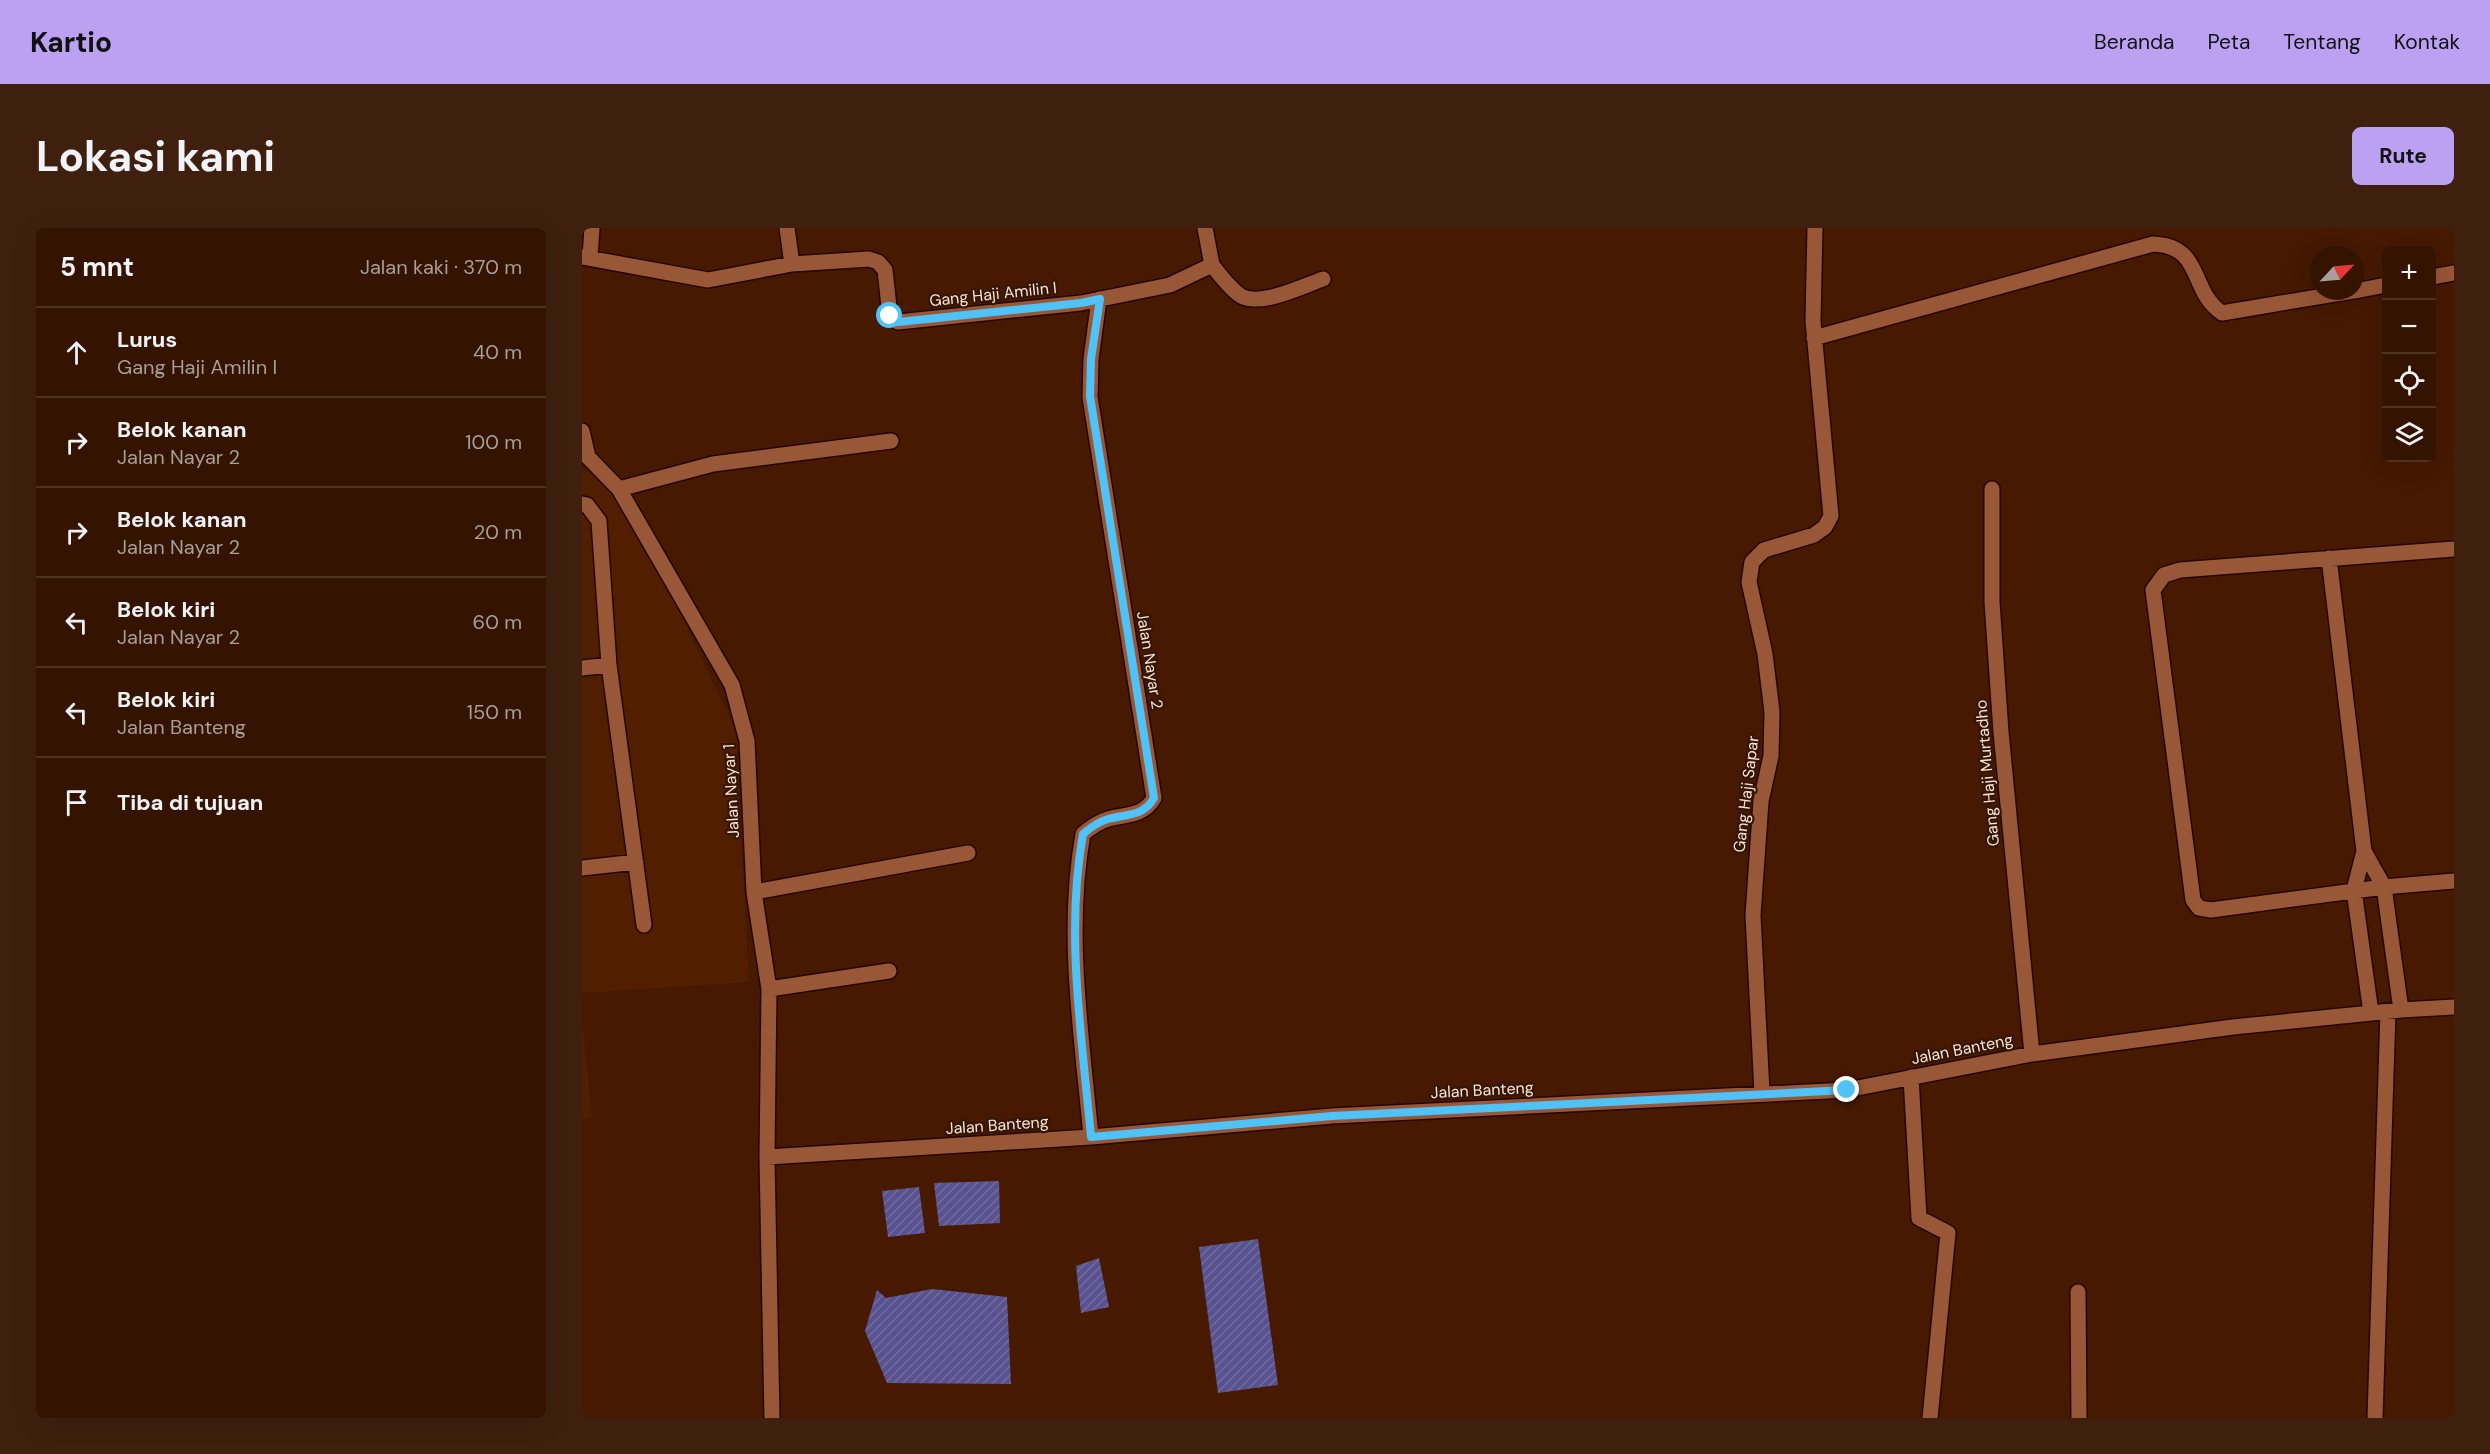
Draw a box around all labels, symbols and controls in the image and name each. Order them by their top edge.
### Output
text: Kartio [30,24,112,61]
text: Beranda [2094,28,2175,56]
text: Peta [2208,28,2250,56]
text: Tentang [2283,28,2361,56]
text: Kontak [2394,28,2460,56]
button: Rute [2352,127,2454,185]
text: Lokasi kami [36,129,275,184]
north arrow [2310,246,2364,300]
map controls [2382,246,2436,462]
button: + [2382,246,2436,300]
text: 5 mnt [60,250,134,284]
text: Jalan kaki · 370 m [360,254,522,280]
street label: Gang Haji Amilin I [928,277,1058,311]
button: − [2382,300,2436,354]
route start [876,302,902,328]
text: Lurus [117,325,177,354]
icon: ahead [60,336,93,369]
text: 40 m [473,339,522,365]
text: Gang Haji Amilin I [117,354,277,380]
button: locate [2382,354,2436,408]
button: layers [2382,408,2436,462]
text: Belok kanan [117,415,247,444]
icon: right [60,426,93,459]
text: 100 m [465,429,522,455]
text: Jalan Nayar 2 [117,444,240,470]
text: Belok kanan [117,505,247,534]
icon: right [60,516,93,549]
text: 20 m [474,519,522,545]
text: Jalan Nayar 2 [117,534,240,560]
text: Belok kiri [117,595,215,624]
icon: left [60,606,93,639]
text: 60 m [473,609,522,635]
street label: Jalan Nayar 2 [1132,610,1168,710]
text: Jalan Nayar 2 [117,624,240,650]
text: Belok kiri [117,685,215,714]
icon: left [60,696,93,729]
text: 150 m [467,699,522,725]
street label: Gang Haji Murtadho [1970,699,2004,847]
text: Jalan Banteng [117,714,246,740]
street label: Gang Haji Sapar [1728,734,1764,854]
street label: Jalan Nayar 1 [718,743,744,839]
icon: arrive [60,786,93,819]
text: Tiba di tujuan [117,788,263,817]
street label: Jalan Banteng [1909,1029,2015,1069]
route end [1833,1076,1859,1102]
street label: Jalan Banteng [1430,1077,1534,1103]
street label: Jalan Banteng [945,1111,1049,1139]

